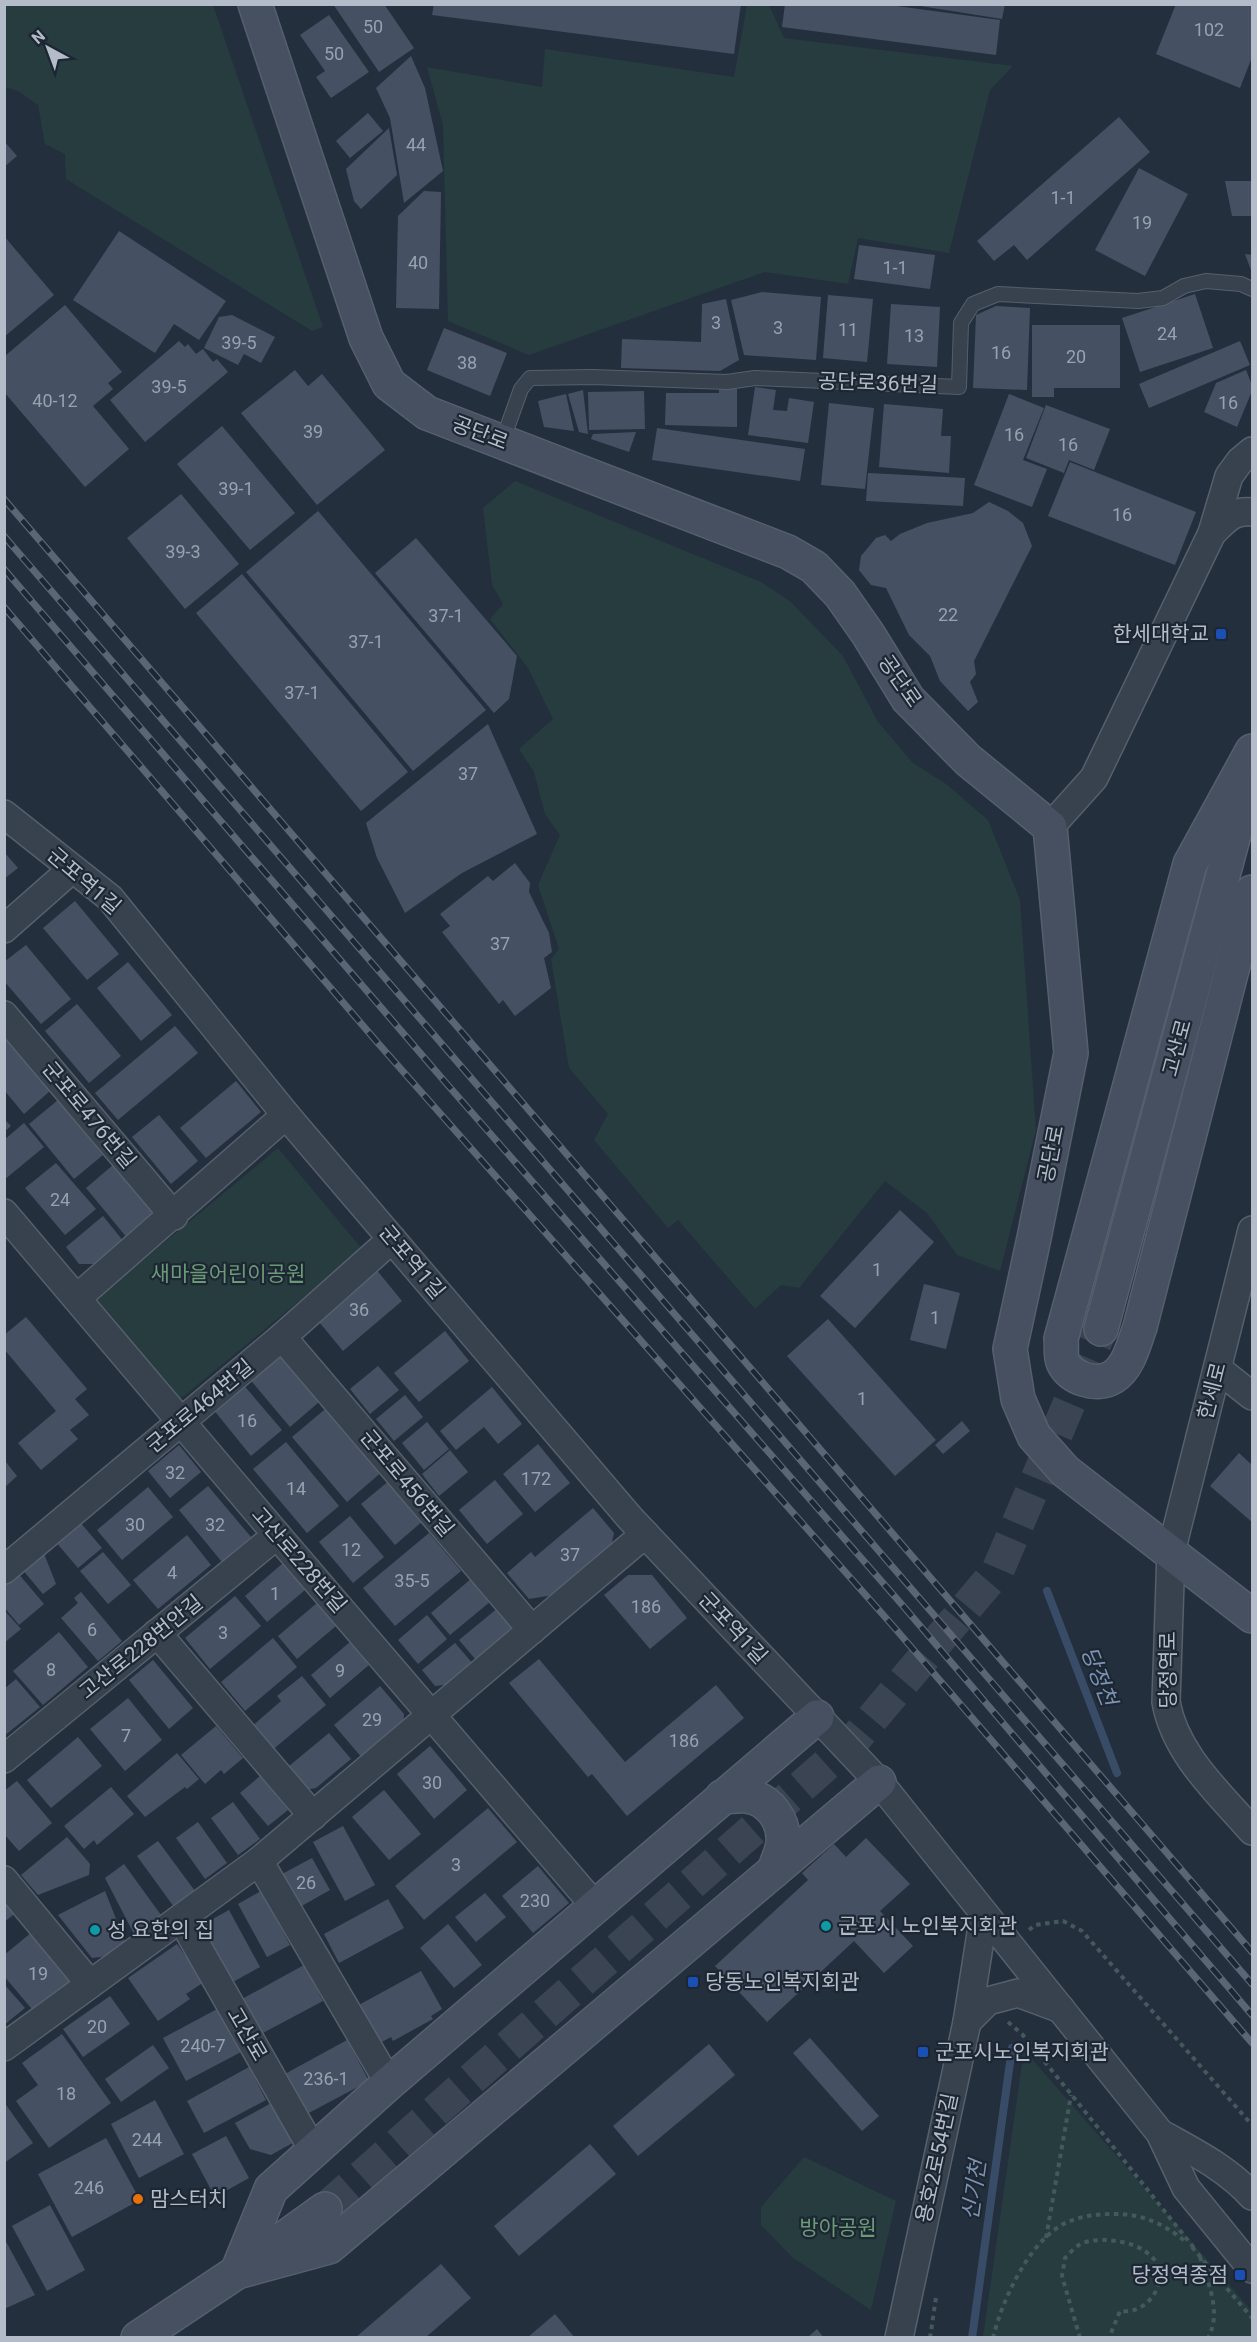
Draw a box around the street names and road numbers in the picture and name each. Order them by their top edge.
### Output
street label: 공단로36번길 [818,369,938,397]
street label: 공단로 [449,411,511,455]
street label: 공단로 [874,650,926,712]
street label: 군포역1길 [43,843,125,919]
street label: 고산로 [1158,1017,1196,1079]
street label: 군포로476번길 [37,1057,141,1173]
street label: 공단로 [1034,1123,1068,1185]
street label: 군포역1길 [374,1220,450,1304]
street label: 군포로464번길 [142,1354,258,1458]
street label: 한세로 [1193,1360,1231,1422]
street label: 군포로456번길 [355,1425,459,1541]
street label: 고산로228번길 [247,1502,351,1618]
street label: 군포역1길 [694,1587,772,1669]
street label: 고산로228번안길 [75,1590,207,1704]
street label: 당정역로 [1156,1631,1180,1709]
street label: 고산로 [222,2003,272,2065]
street label: 용호2로54번길 [912,2091,962,2225]

